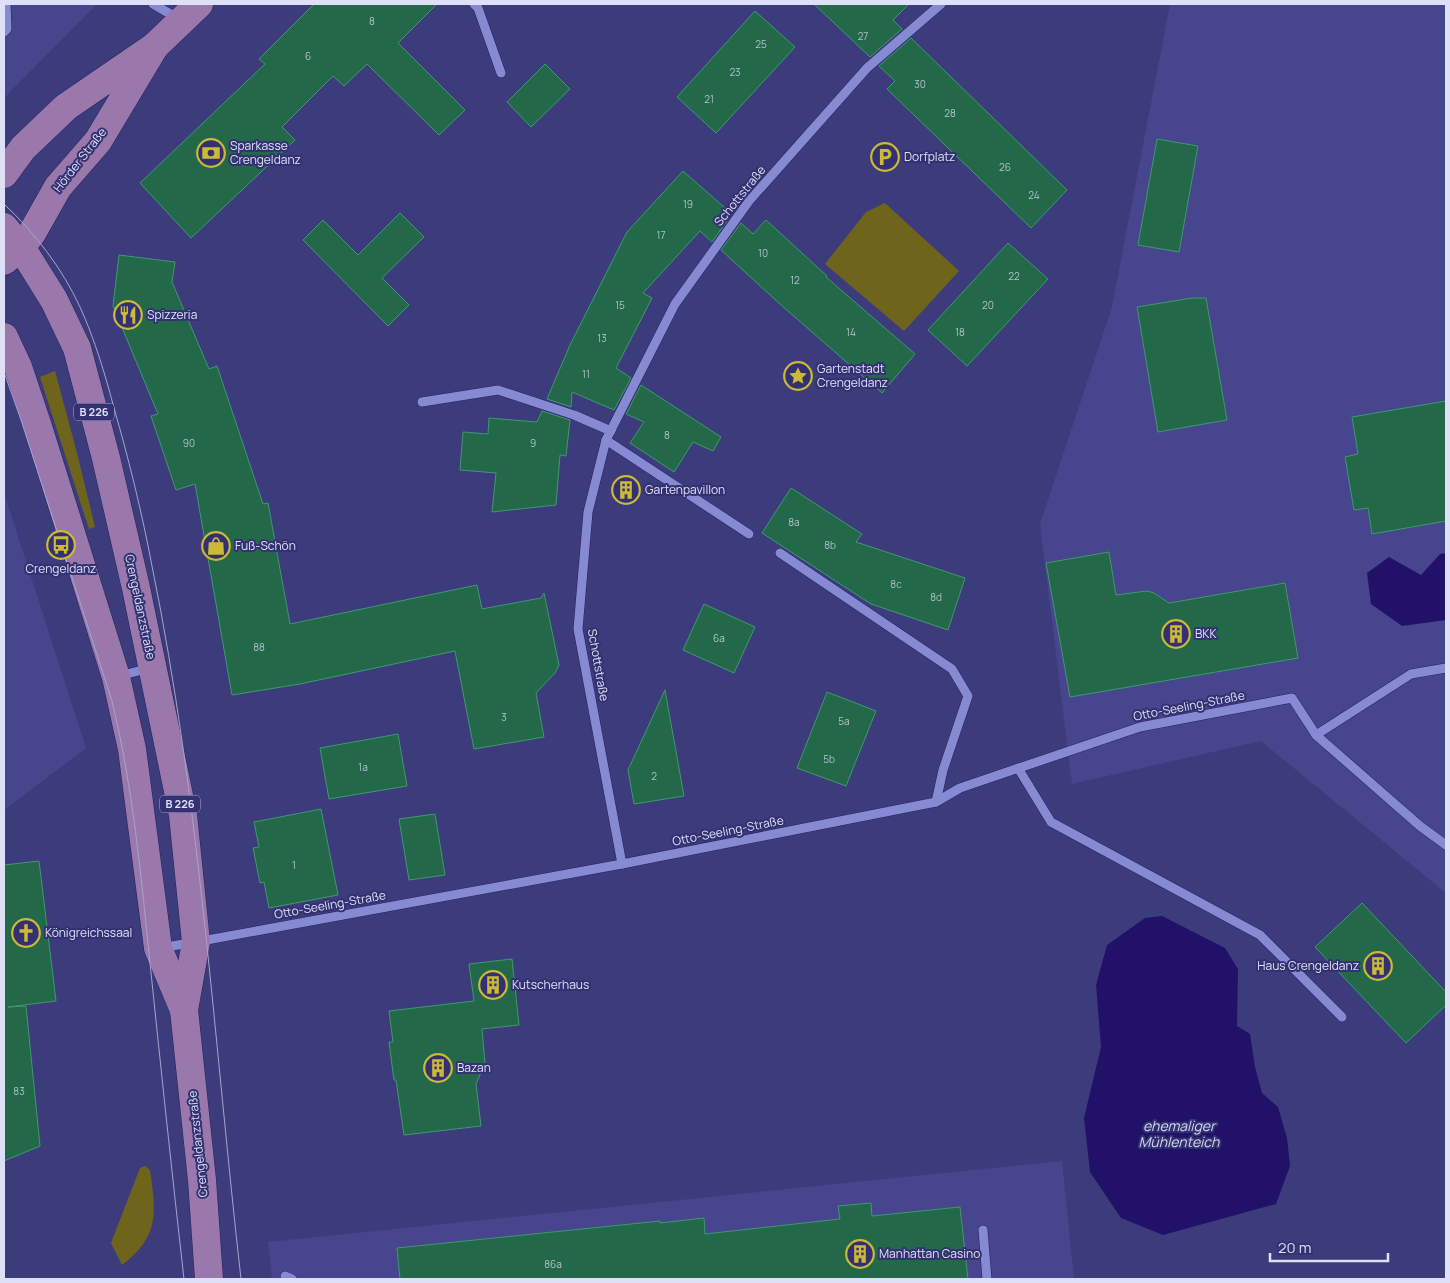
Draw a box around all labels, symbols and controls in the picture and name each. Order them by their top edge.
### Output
house number: 8 [369,14,375,28]
house number: 27 [858,29,868,43]
house number: 25 [755,37,767,51]
house number: 6 [305,49,311,63]
house number: 23 [729,65,741,79]
house number: 30 [914,77,926,91]
house number: 21 [704,92,714,106]
house number: 28 [944,106,956,120]
street label: Hörder Straße [49,124,110,195]
place label: Sparkasse Crengeldanz [230,137,301,168]
bank icon: Sparkasse Crengeldanz [196,138,226,168]
parking icon: Dorfplatz [870,142,900,172]
place label: Dorfplatz [904,148,955,165]
house number: 26 [999,160,1011,174]
street label: Schottstraße [710,162,769,229]
house number: 24 [1028,188,1040,202]
house number: 19 [683,197,693,211]
house number: 17 [657,228,665,242]
house number: 10 [758,246,768,260]
house number: 22 [1008,269,1020,283]
house number: 12 [790,273,800,287]
house number: 15 [615,298,625,312]
house number: 20 [982,298,994,312]
restaurant icon: Spizzeria [113,300,143,330]
place label: Spizzeria [147,306,197,323]
house number: 14 [846,325,856,339]
house number: 18 [955,325,965,339]
house number: 13 [597,331,607,345]
place label: Gartenstadt Crengeldanz [817,360,888,391]
place icon: Gartenstadt Crengeldanz [783,361,813,391]
house number: 11 [582,367,590,381]
road number: B 226 [74,404,114,421]
house number: 8 [664,428,670,442]
house number: 90 [183,436,195,450]
house number: 9 [530,436,536,450]
building icon: Gartenpavillon [611,475,641,505]
place label: Gartenpavillon [645,481,725,498]
house number: 8a [788,515,800,529]
bus stop icon: Crengeldanz [46,530,76,560]
shop icon: Fuß-Schön [201,531,231,561]
place label: Fuß-Schön [235,537,296,554]
house number: 8b [824,538,836,552]
street label: Crengeldanzstraße [121,553,160,661]
place label: Crengeldanz [26,560,96,577]
house number: 8c [890,577,902,591]
house number: 8d [930,590,942,604]
building icon: BKK [1161,619,1191,649]
place label: BKK [1195,625,1217,642]
street label: Schottstraße [584,627,613,702]
house number: 6a [713,631,725,645]
house number: 88 [253,640,265,654]
street label: Otto-Seeling-Straße [1132,686,1246,725]
house number: 3 [501,710,507,724]
house number: 5a [838,714,850,728]
house number: 5b [823,752,835,766]
house number: 1a [358,760,368,774]
house number: 2 [651,769,657,783]
road number: B 226 [160,796,200,812]
street label: Otto-Seeling-Straße [671,811,785,850]
house number: 1 [292,858,296,872]
street label: Otto-Seeling-Straße [273,886,387,923]
church icon: Königreichssaal [11,918,41,948]
place label: Königreichssaal [45,924,132,941]
building icon: Haus Crengeldanz [1363,951,1393,981]
place label: Haus Crengeldanz [1257,957,1359,974]
building icon: Kutscherhaus [478,970,508,1000]
place label: Kutscherhaus [512,976,589,993]
building icon: Bazan [423,1053,453,1083]
place label: Bazan [457,1059,491,1076]
house number: 83 [13,1084,25,1098]
street label: Crengeldanzstraße [183,1090,212,1198]
water label: ehemaliger Mühlenteich [1139,1116,1220,1151]
scale bar [1270,1230,1388,1262]
text: 20 m [1278,1237,1311,1258]
building icon: Manhattan Casino [845,1239,875,1269]
place label: Manhattan Casino [879,1245,980,1262]
house number: 86a [544,1257,562,1271]

